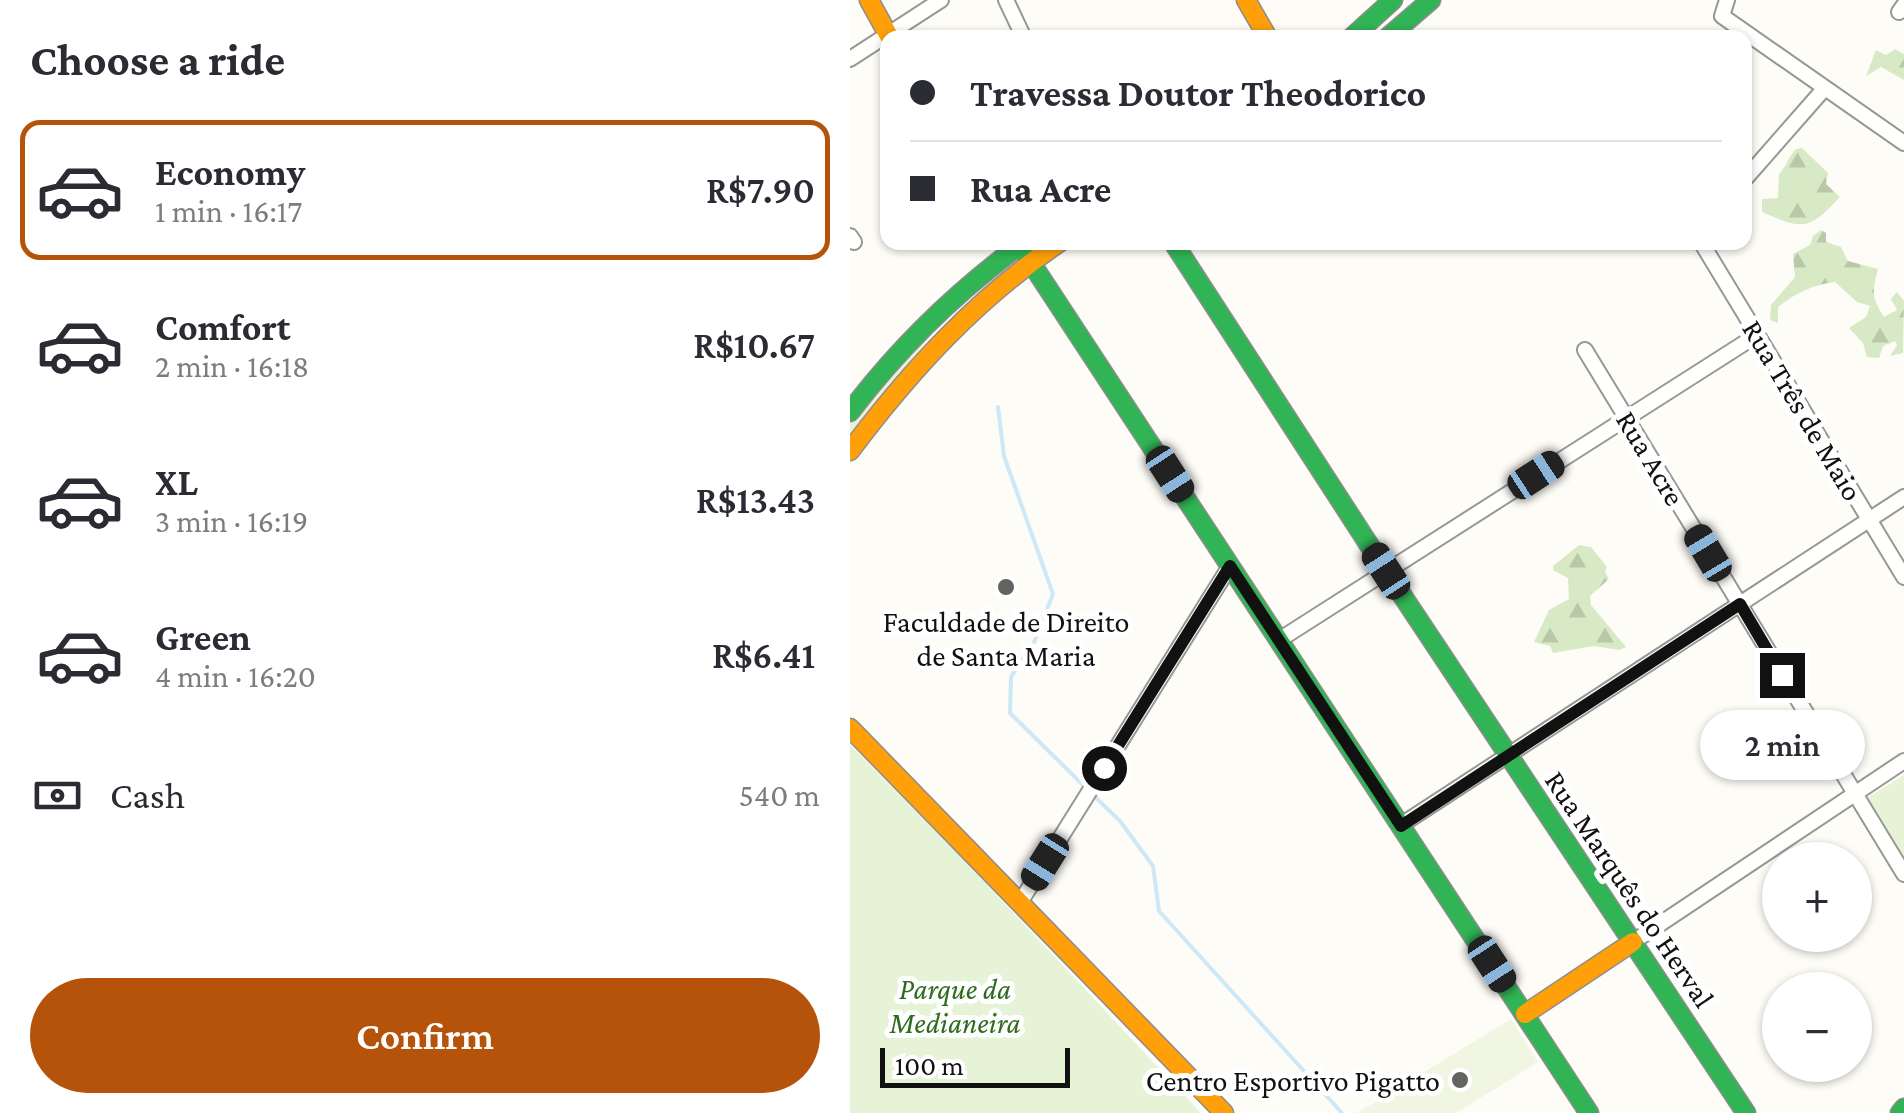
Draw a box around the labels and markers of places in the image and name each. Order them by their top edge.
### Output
marker: Faculdade de Direito de Santa Maria [995,576,1017,598]
place label: Faculdade de Direito de Santa Maria [883,605,1129,672]
place label: Centro Esportivo Pigatto [1146,1064,1440,1098]
marker: Centro Esportivo Pigatto [1449,1069,1471,1091]

